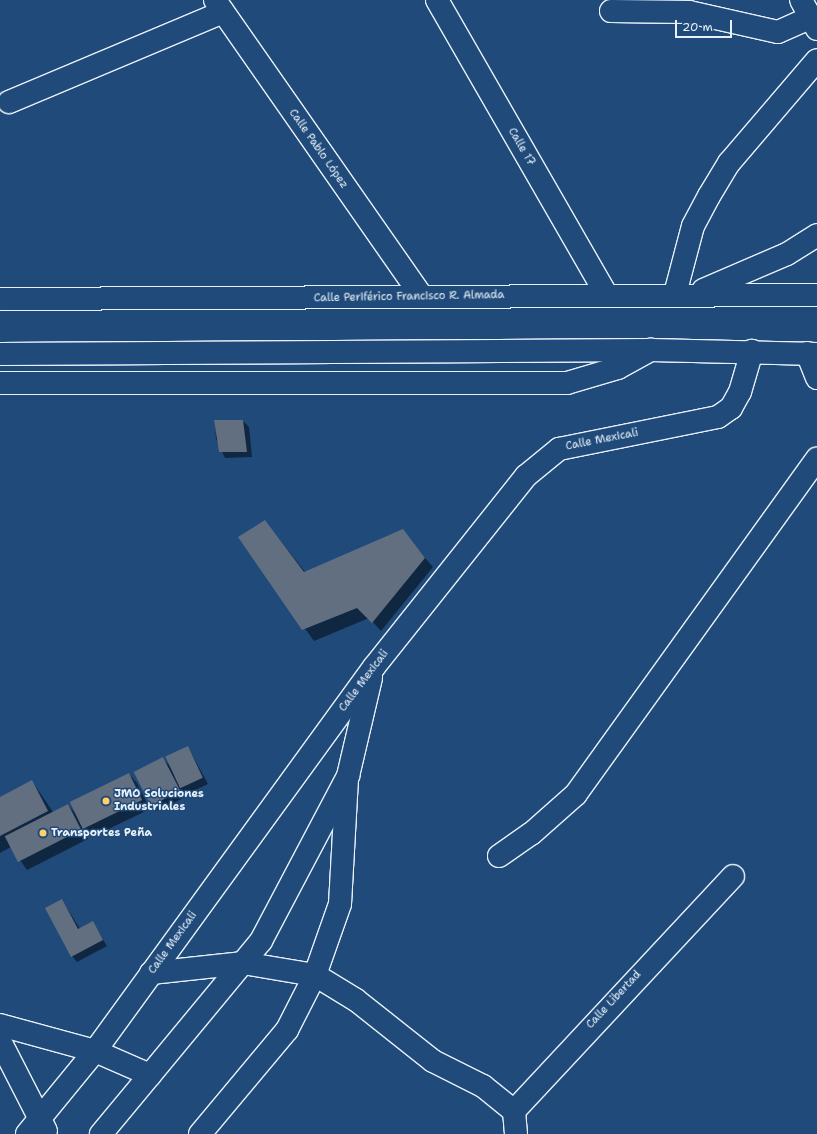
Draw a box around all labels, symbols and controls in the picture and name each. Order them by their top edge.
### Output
scale bar [677,12,734,38]
text: 20 m [682,19,713,35]
street label: Calle Pablo López [286,107,350,191]
street label: Calle 17 [505,126,537,168]
street label: Calle Periférico Francisco R. Almada [314,289,504,305]
street label: Calle Mexicali [565,426,639,454]
street label: Calle Mexicali [337,648,391,714]
place label: JMO Soluciones Industriales [114,788,204,814]
marker: JMO Soluciones Industriales [101,796,111,806]
place label: Transportes Peña [51,826,152,840]
marker: Transportes Peña [38,828,48,838]
street label: Calle Mexicali [146,909,200,977]
street label: Calle Libertad [584,968,644,1032]

